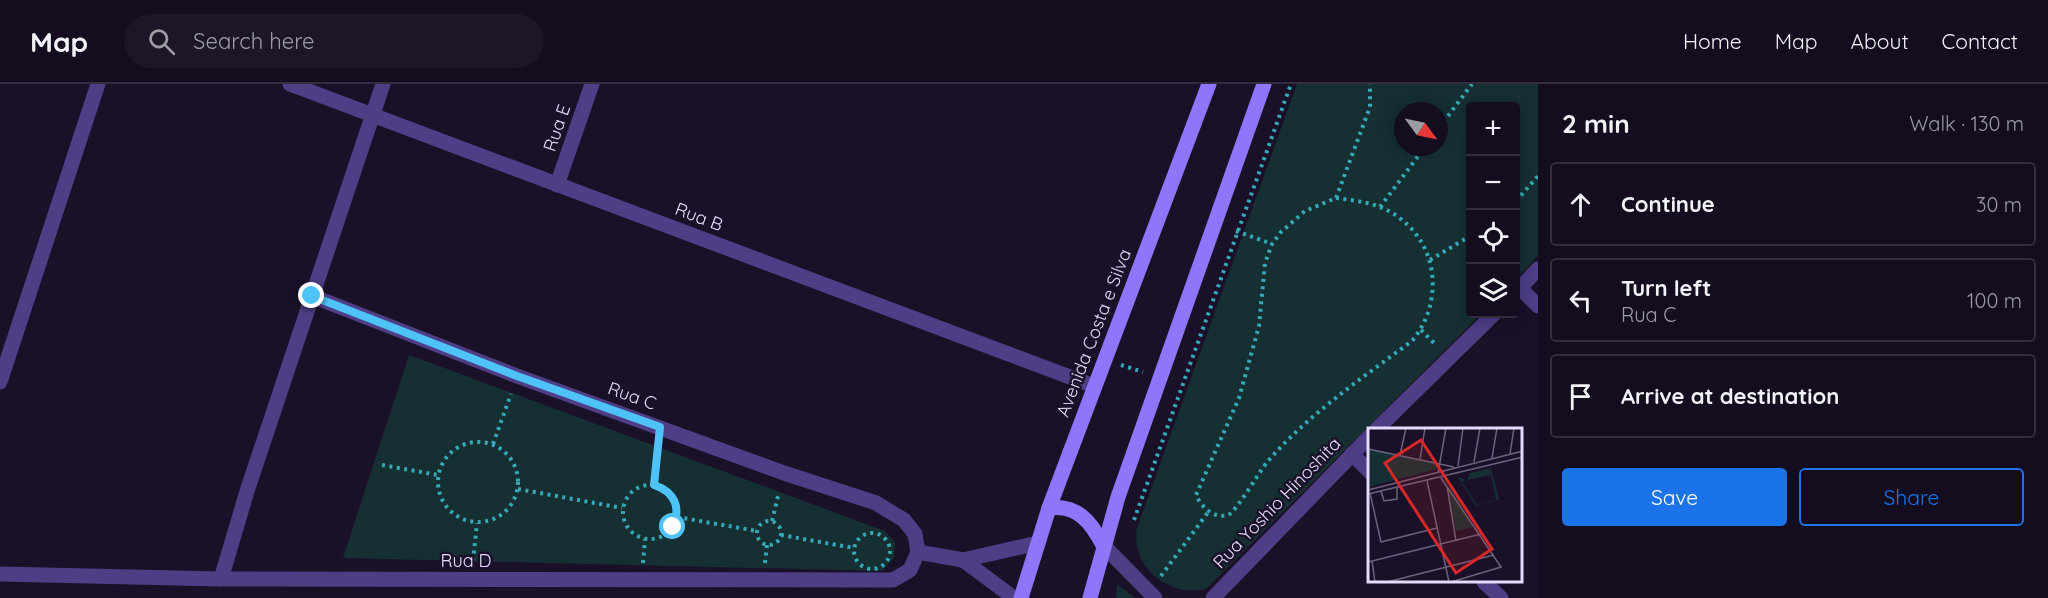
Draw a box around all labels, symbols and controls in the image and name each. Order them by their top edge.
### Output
search box [124,14,544,68]
text: Map [30,24,88,59]
icon: search [145,25,178,58]
text: Search here [193,27,315,55]
text: Home [1683,28,1742,54]
text: Map [1775,28,1818,54]
text: About [1851,28,1909,54]
text: Contact [1942,28,2018,54]
street label: Rua E [538,101,575,154]
north arrow [1394,102,1448,156]
map controls [1466,102,1520,318]
button: + [1466,102,1520,156]
text: 2 min [1562,107,1630,140]
text: Walk · 130 m [1909,111,2024,136]
button: − [1466,156,1520,210]
icon: ahead [1564,188,1597,221]
text: Continue [1621,190,1715,218]
text: 30 m [1976,192,2022,217]
street label: Rua B [672,197,726,236]
button: locate [1466,210,1520,264]
street label: Avenida Costa e Silva [1051,246,1136,420]
button: layers [1466,264,1520,318]
text: Turn left [1621,274,1711,302]
route end [298,282,324,308]
icon: left [1564,284,1597,317]
text: 100 m [1967,288,2022,313]
text: Rua C [1621,302,1676,327]
street label: Rua C [605,376,660,415]
icon: arrive [1564,380,1597,413]
text: Arrive at destination [1621,382,1839,410]
inset map [1368,428,1523,583]
street label: Rua Yoshio Hinoshita [1208,432,1345,573]
button: Save [1562,468,1787,526]
button: Share [1799,468,2024,526]
route start [659,513,685,539]
street label: Rua D [441,549,491,572]

